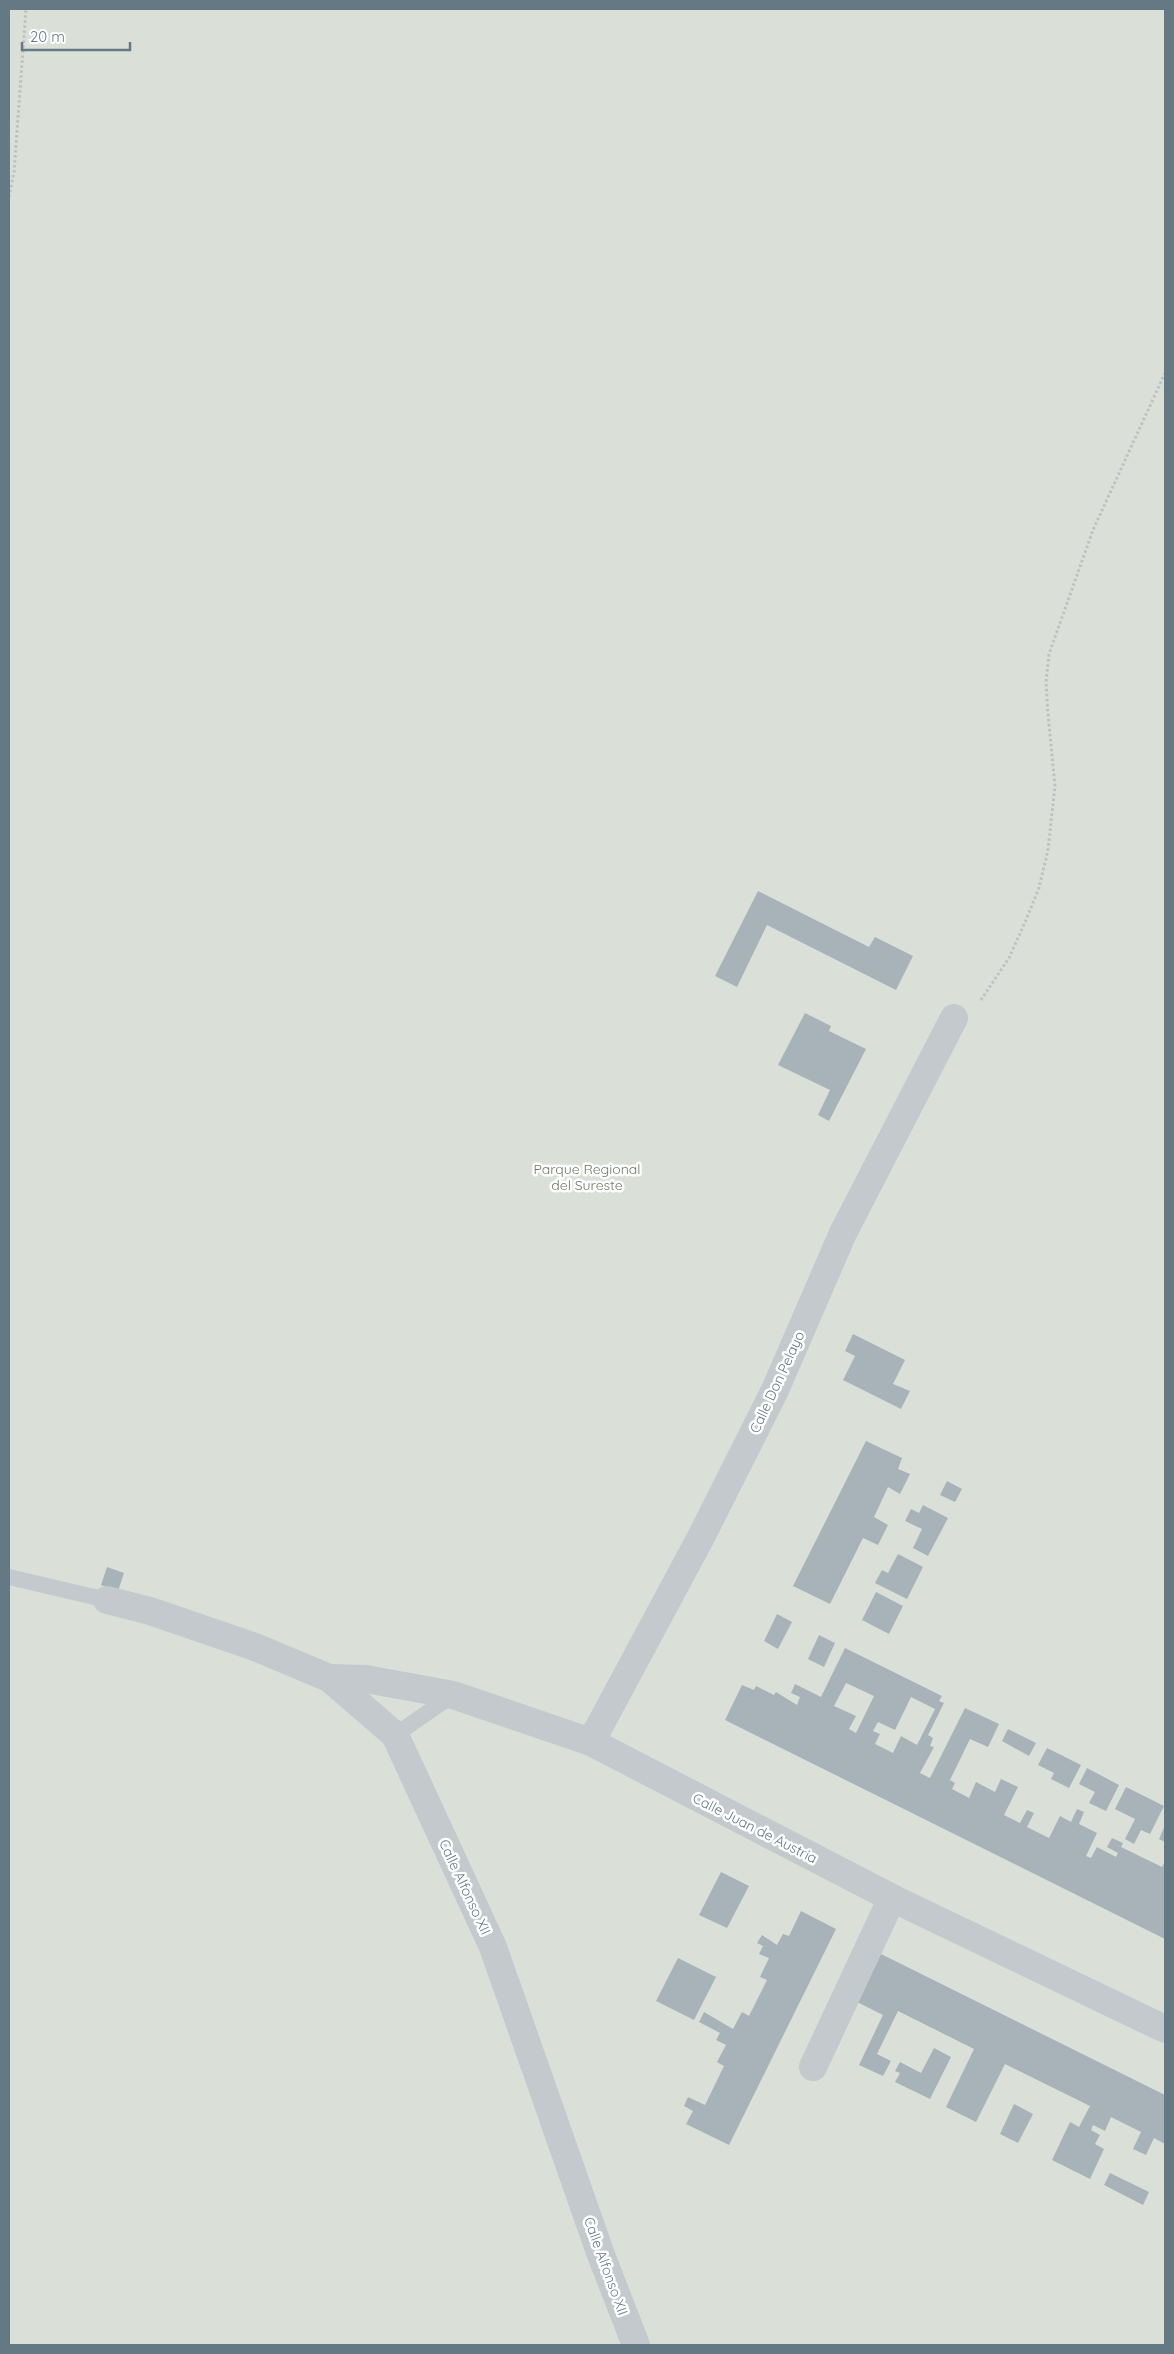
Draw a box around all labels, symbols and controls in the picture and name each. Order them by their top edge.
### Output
scale bar [22,20,130,52]
text: 20 m [30,27,65,46]
park label: Parque Regional del Sureste [533,1160,641,1194]
street label: Calle Don Pelayo [746,1328,808,1436]
street label: Calle Juan de Austria [690,1789,820,1867]
street label: Calle Alfonso XII [435,1836,495,1938]
street label: Calle Alfonso XII [580,2214,632,2318]

